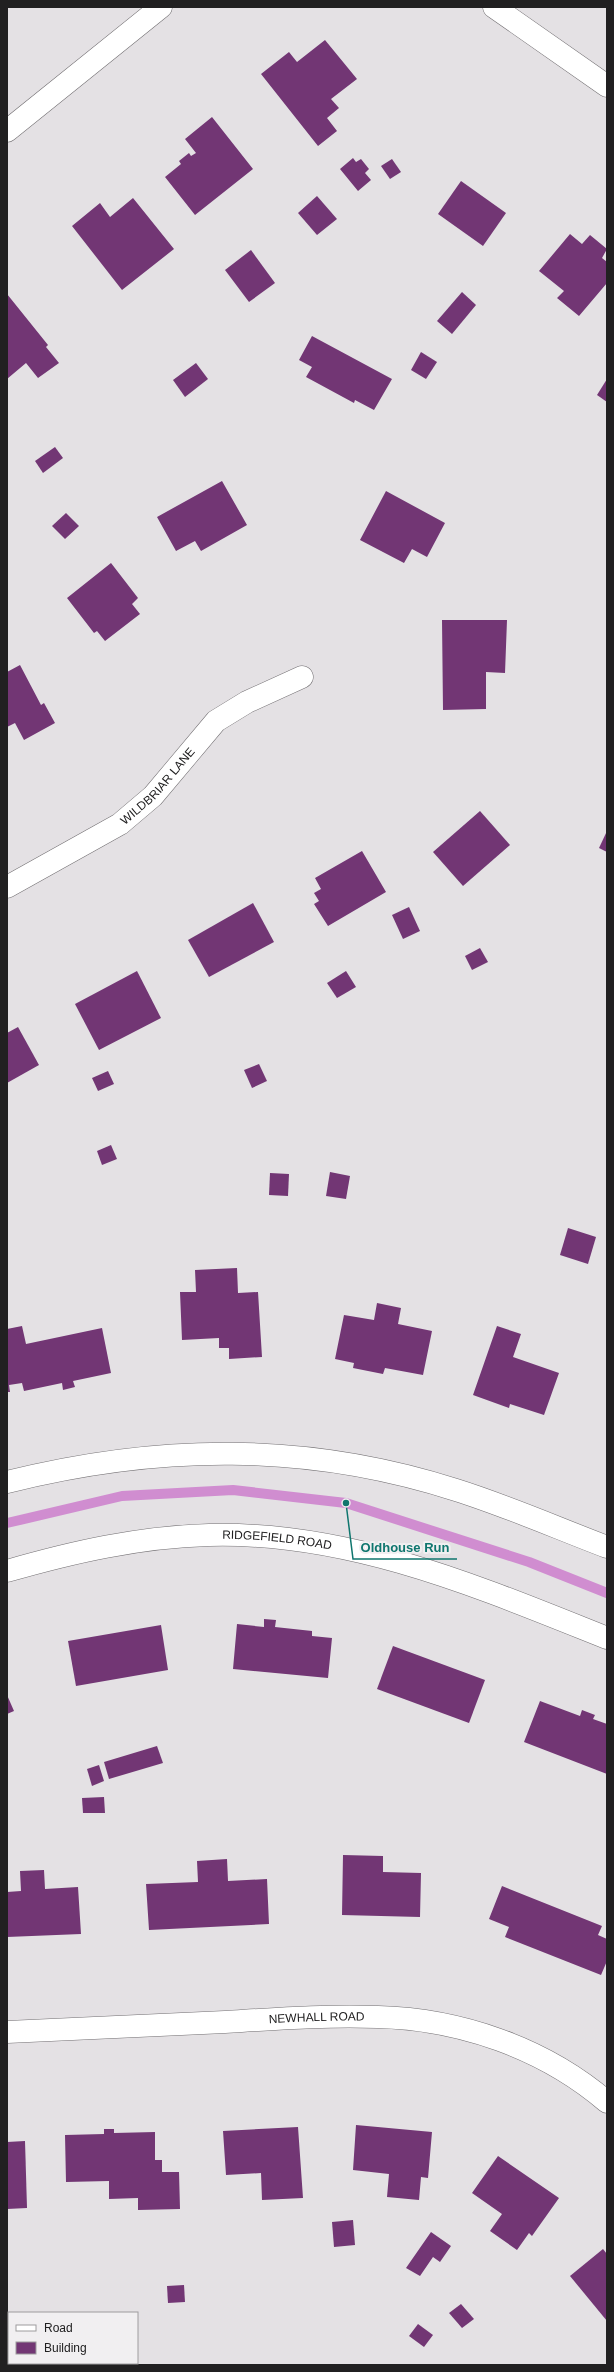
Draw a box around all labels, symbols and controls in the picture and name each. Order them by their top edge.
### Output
street label: WILDBRIAR LANE [118,745,198,827]
street label: RIDGEFIELD ROAD [222,1528,333,1553]
callout: Oldhouse Run [353,1534,457,1559]
text: Oldhouse Run [361,1540,449,1555]
street label: NEWHALL ROAD [268,2009,365,2026]
legend [8,2312,138,2364]
text: Road [44,2321,73,2335]
text: Building [44,2341,87,2355]

